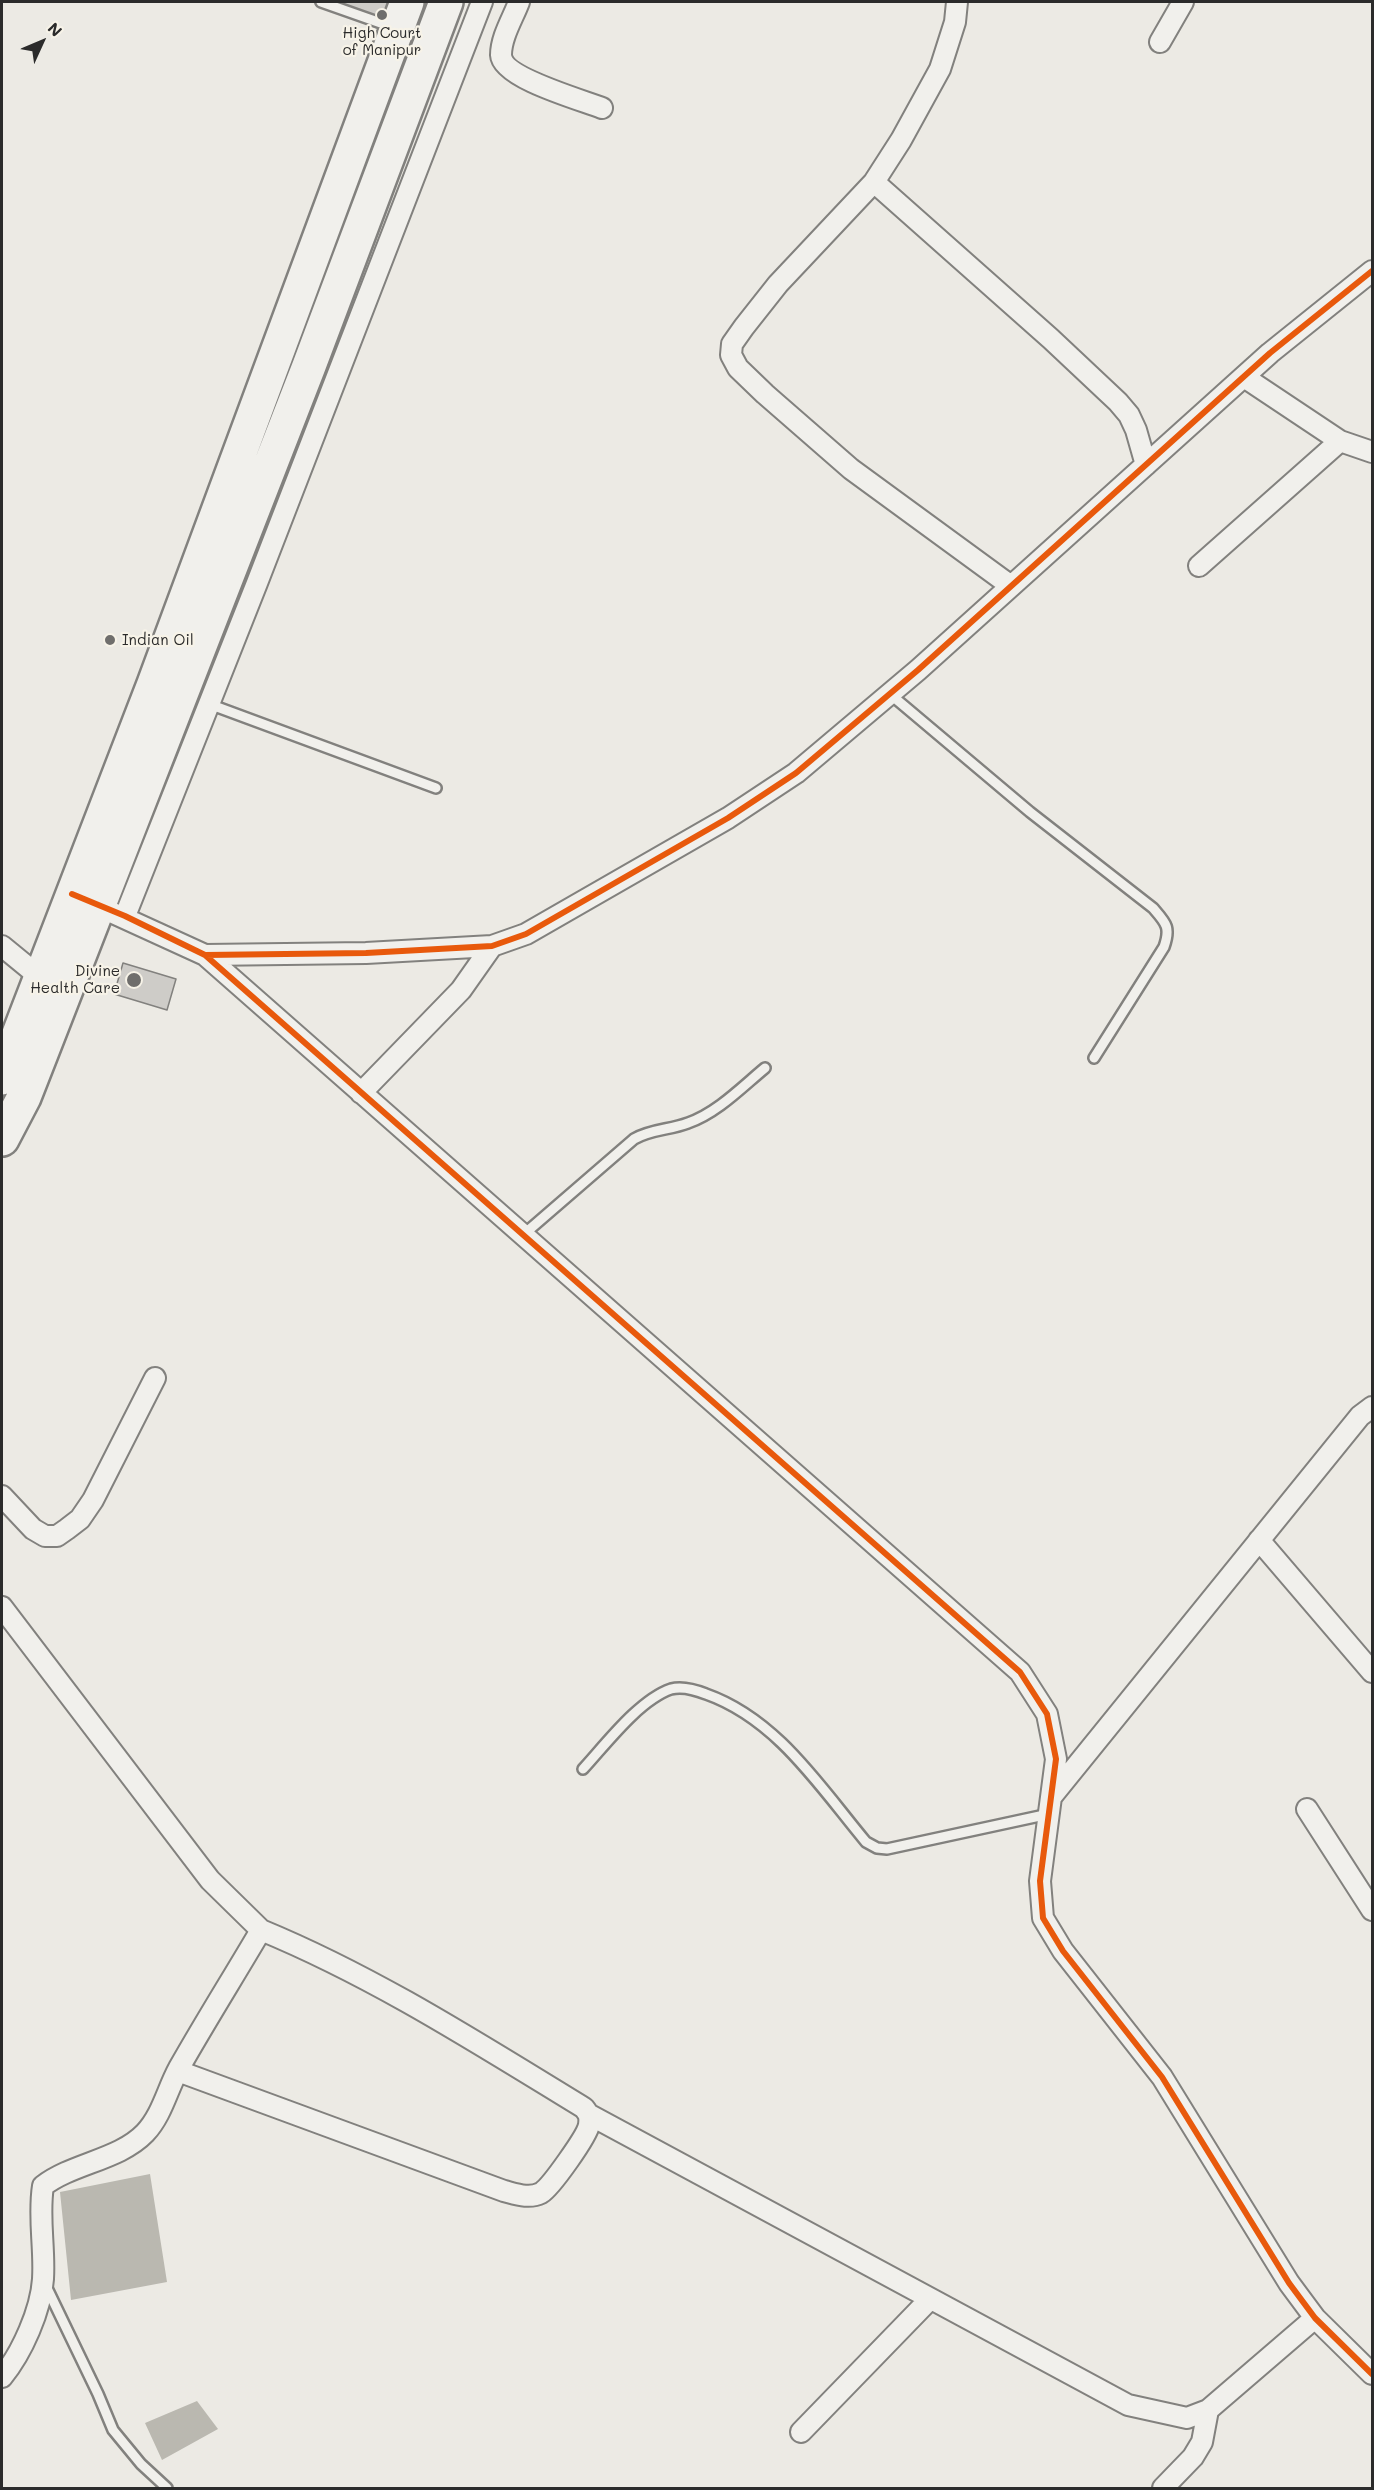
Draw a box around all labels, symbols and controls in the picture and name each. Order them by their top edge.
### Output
marker: High Court of Manipur [375,8,389,22]
north arrow [12,12,72,72]
text: N [44,17,67,41]
place label: High Court of Manipur [342,24,422,59]
place label: Indian Oil [122,631,194,649]
marker: Indian Oil [103,633,117,647]
place label: Divine Health Care [30,962,120,997]
marker: Divine Health Care [125,971,143,989]

